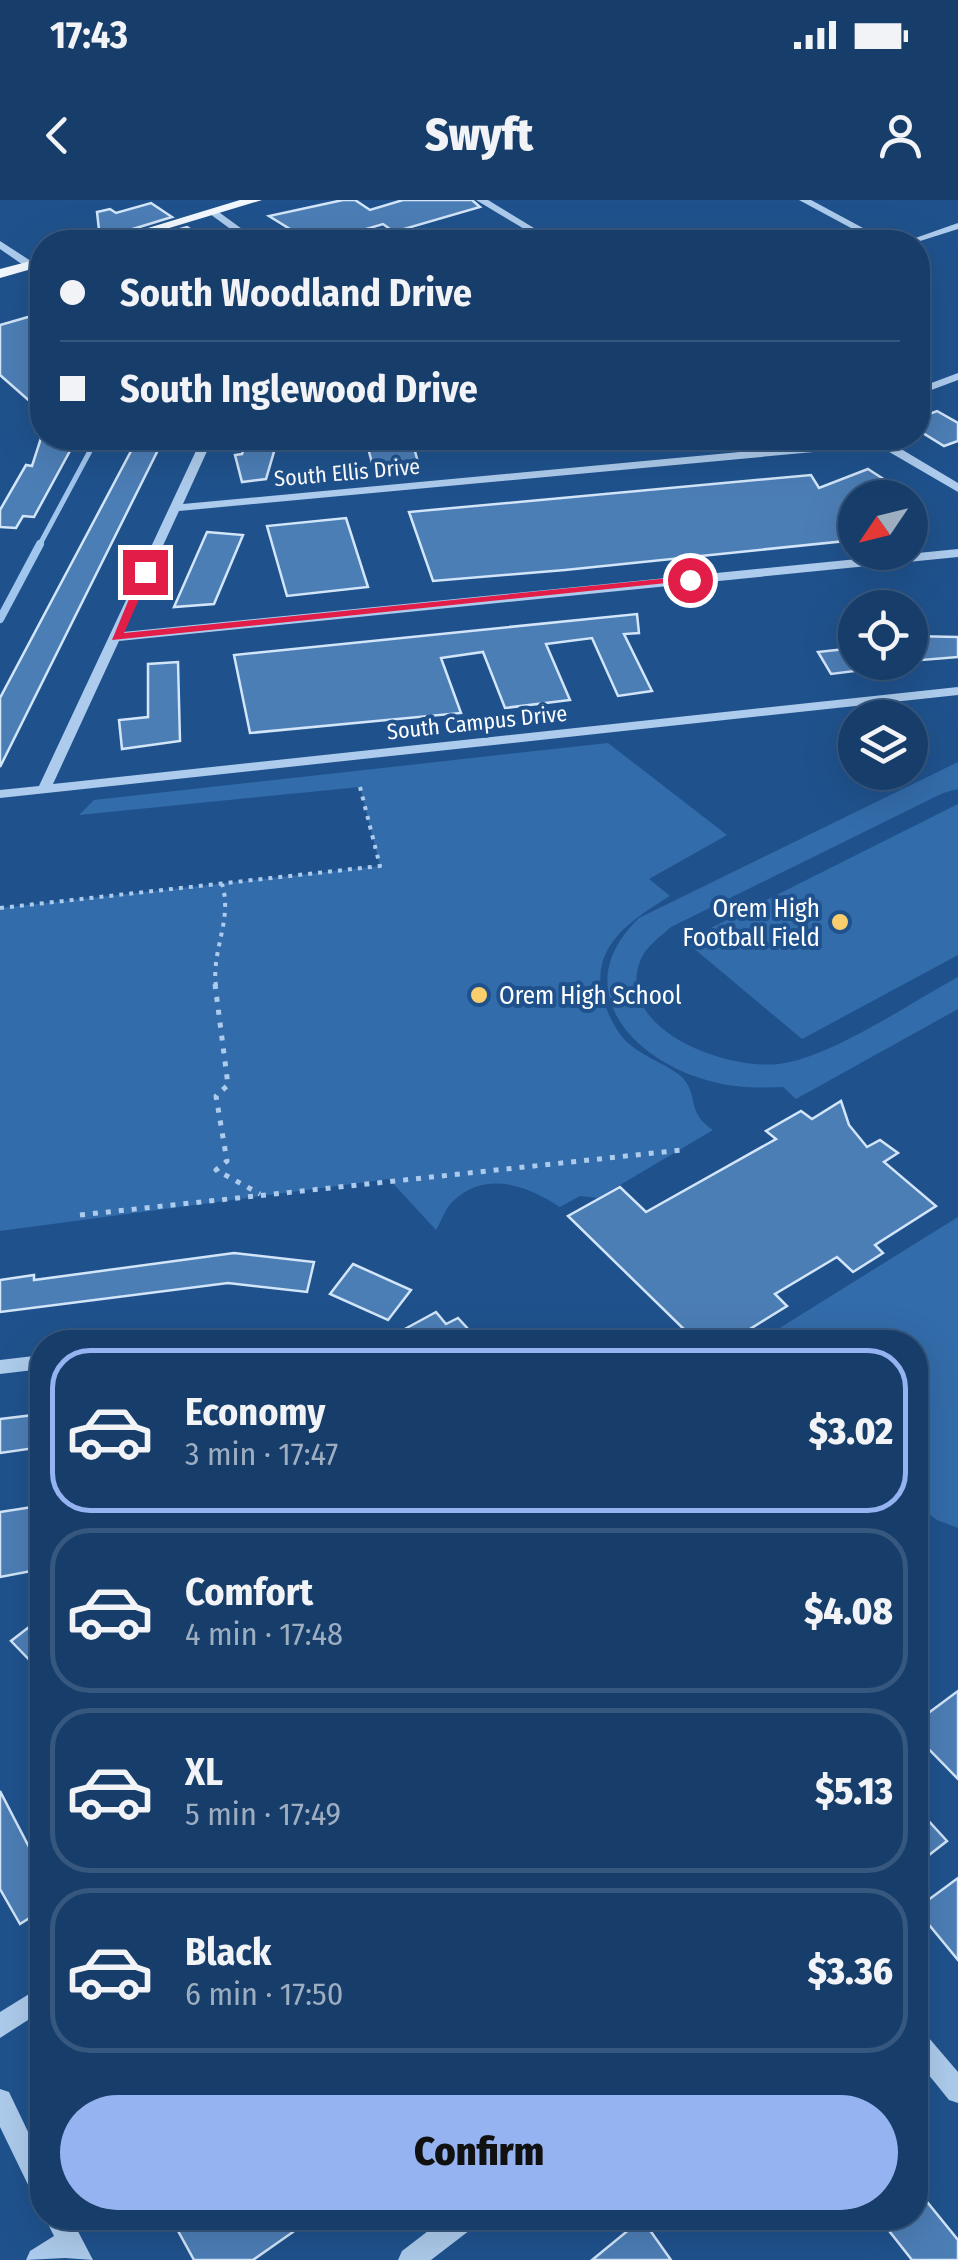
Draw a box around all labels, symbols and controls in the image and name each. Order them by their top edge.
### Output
text: 17:43 [50,12,128,58]
icon: back [30,108,85,163]
text: Swyft [425,108,533,162]
icon: person [873,108,928,163]
text: South Woodland Drive [120,270,472,316]
text: South Inglewood Drive [120,366,478,412]
street label: South Ellis Drive [273,453,421,492]
north arrow [838,480,928,570]
map controls [838,480,928,790]
route end [123,550,168,595]
route start [668,558,713,603]
button: locate [838,590,928,680]
street label: South Campus Drive [386,700,568,745]
button: layers [838,700,928,790]
place label: Orem High Football Field [683,894,820,953]
marker: Orem High Football Field [829,911,851,933]
place label: Orem High School [499,981,682,1011]
marker: Orem High School [468,984,490,1006]
icon: car [65,1386,155,1476]
text: Economy [185,1389,325,1435]
text: $3.02 [809,1408,893,1454]
text: 3 min · 17:47 [185,1435,338,1473]
icon: car [65,1566,155,1656]
text: Comfort [185,1569,313,1615]
text: $4.08 [804,1588,893,1634]
text: 4 min · 17:48 [185,1615,343,1653]
icon: car [65,1746,155,1836]
text: XL [185,1749,223,1795]
text: $5.13 [815,1768,893,1814]
text: 5 min · 17:49 [185,1795,341,1833]
icon: car [65,1926,155,2016]
text: Black [185,1929,271,1975]
text: $3.36 [808,1948,893,1994]
text: 6 min · 17:50 [185,1975,343,2013]
button: Confirm [60,2095,898,2210]

